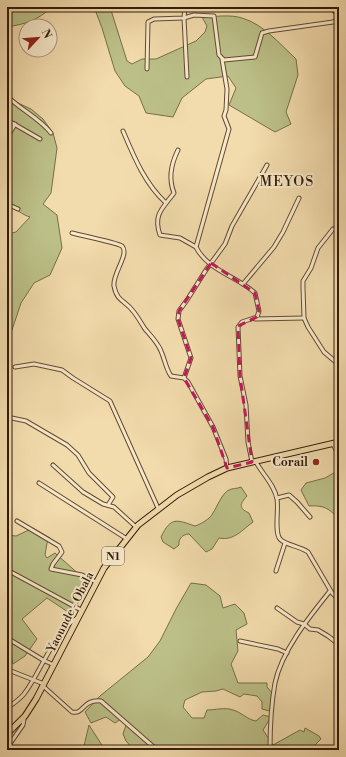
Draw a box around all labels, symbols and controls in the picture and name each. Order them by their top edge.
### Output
north arrow [18,18,58,58]
text: N [38,27,54,41]
district label: MEYOS [260,173,314,191]
place label: Corail [272,455,308,470]
marker: Corail [311,457,321,467]
road number: N1 [102,547,124,565]
street label: Yaounde - Obala [43,569,98,656]

